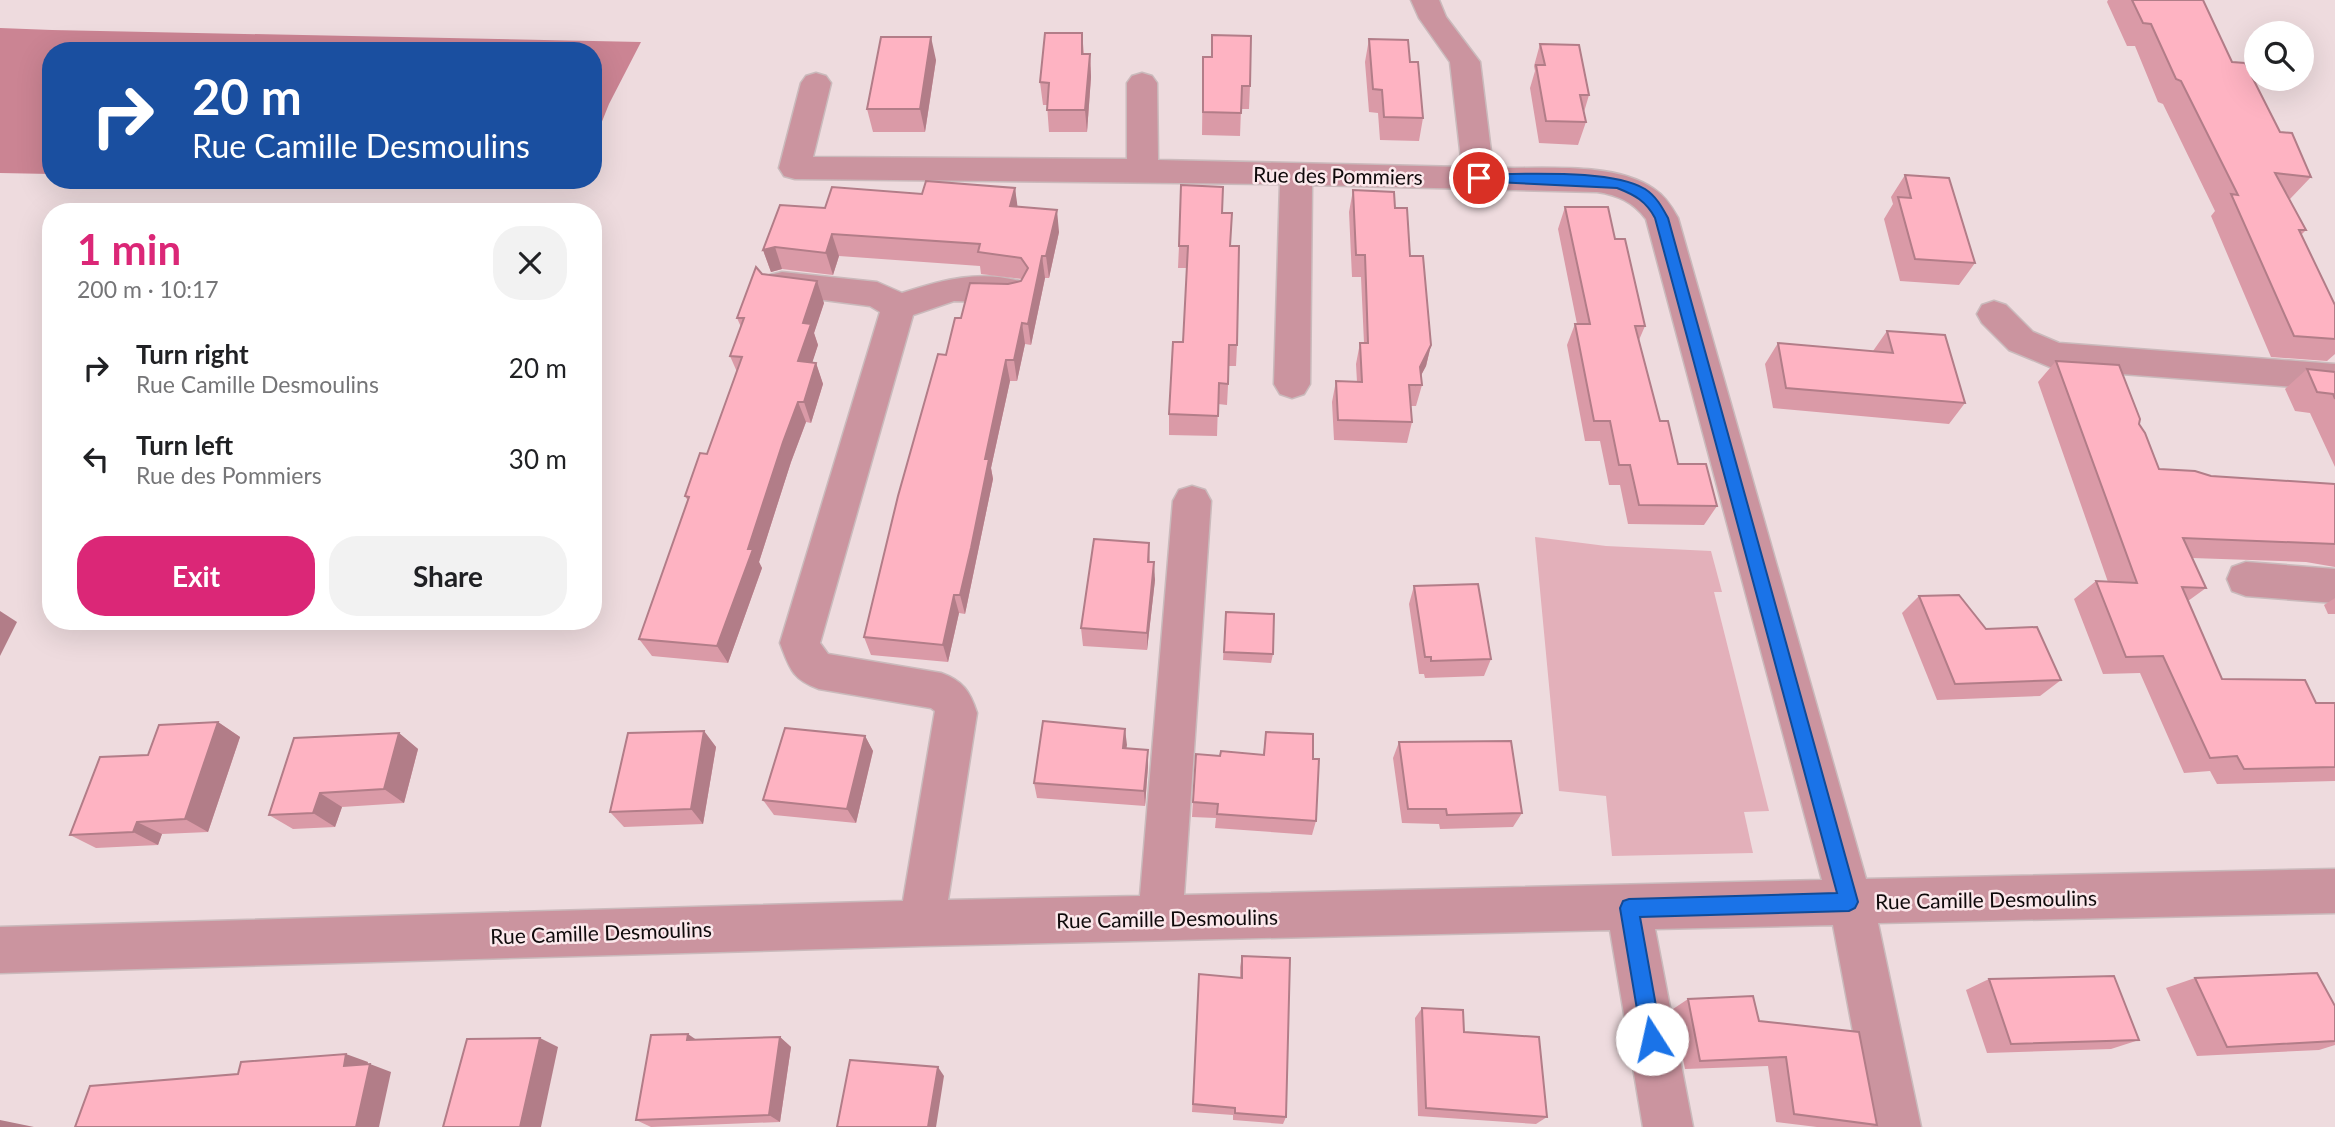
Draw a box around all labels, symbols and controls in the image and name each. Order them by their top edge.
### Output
map controls [2244,21,2314,91]
button: search [2244,21,2314,91]
text: 20 m [192,67,302,125]
icon: right [77,70,168,161]
text: Rue Camille Desmoulins [192,126,530,165]
pin [1449,148,1509,208]
icon: arrive [1460,159,1498,197]
street label: Rue des Pommiers [1253,161,1423,189]
text: 1 min [77,224,181,274]
button: close [493,226,567,300]
text: 200 m · 10:17 [77,275,219,303]
text: Turn right [136,338,249,370]
icon: right [77,349,115,387]
text: 20 m [509,352,567,384]
text: Rue Camille Desmoulins [136,370,379,398]
text: Turn left [136,429,233,461]
icon: left [77,440,115,478]
text: 30 m [509,443,567,475]
text: Rue des Pommiers [136,461,322,489]
button: Exit [77,536,315,616]
button: Share [329,536,567,616]
street label: Rue Camille Desmoulins [1875,885,2097,913]
street label: Rue Camille Desmoulins [1056,904,1278,932]
street label: Rue Camille Desmoulins [490,916,712,948]
position arrow [1615,1002,1689,1076]

